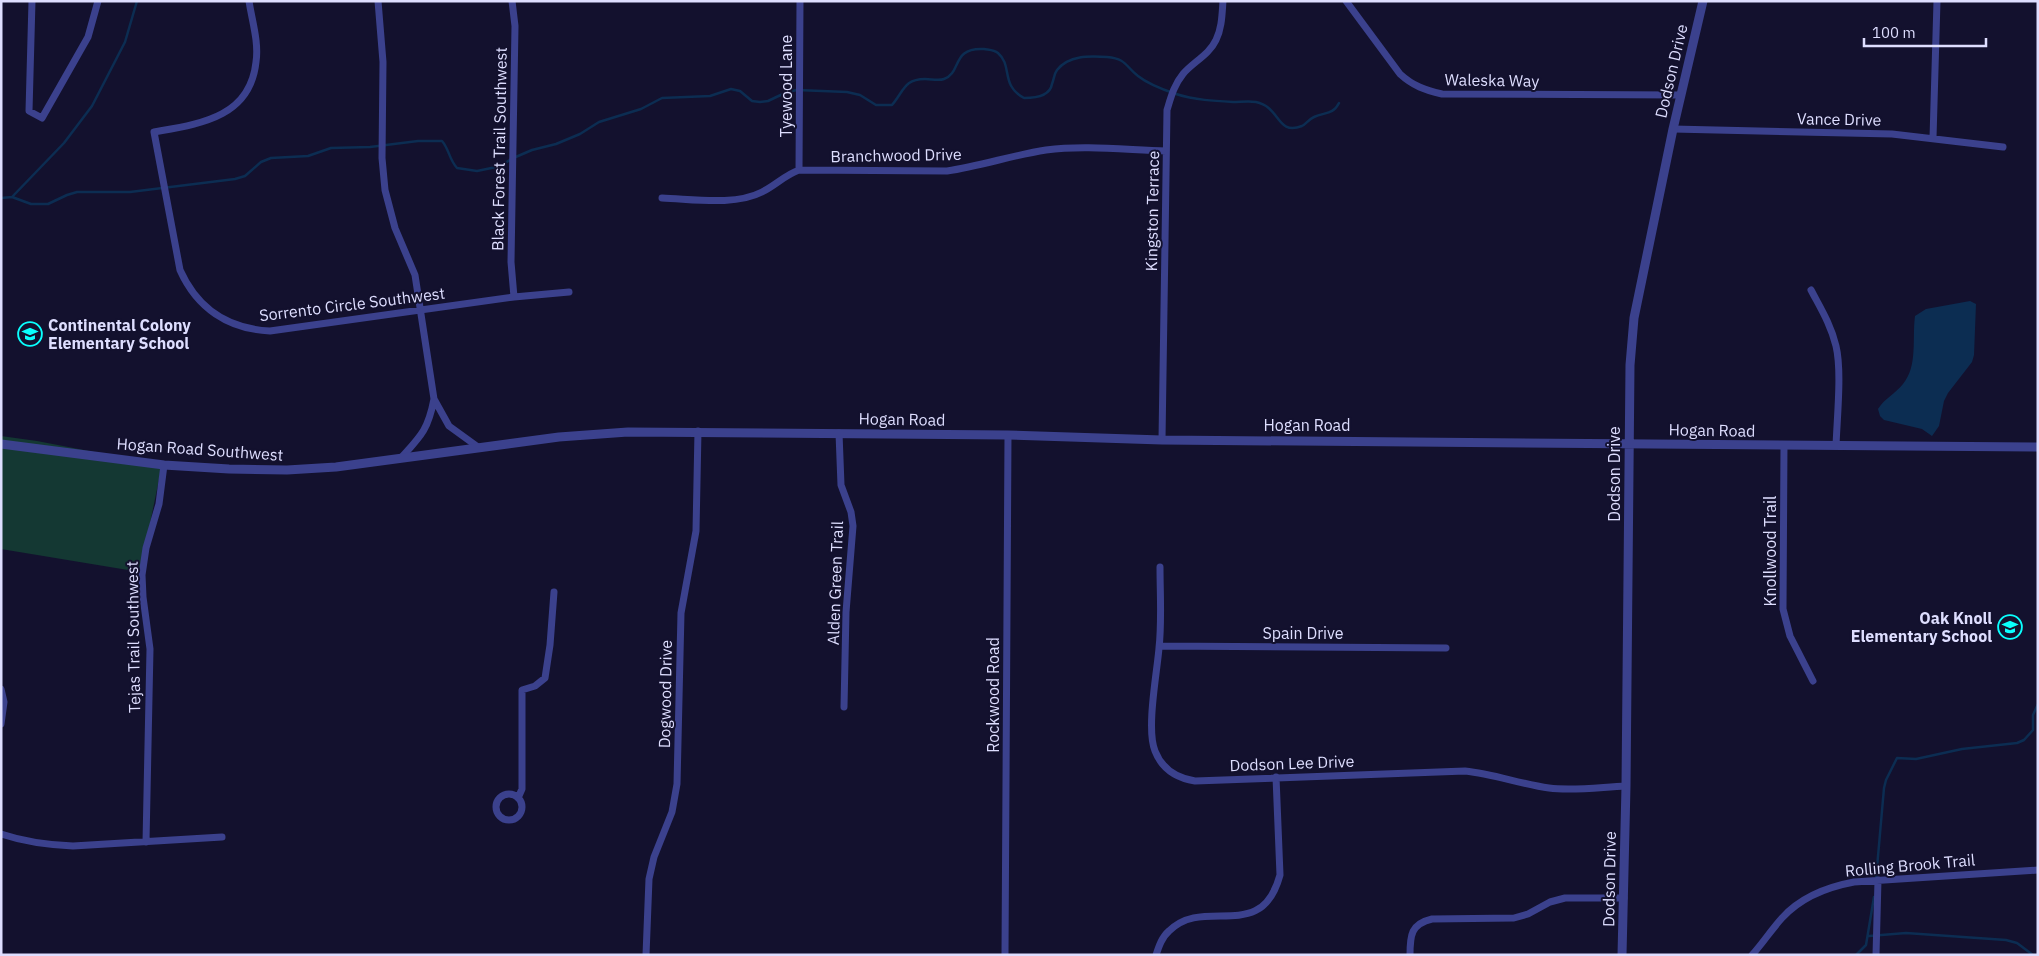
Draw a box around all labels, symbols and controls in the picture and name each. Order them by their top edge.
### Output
scale bar [1864,15,1986,47]
street label: Dodson Drive [1650,22,1692,120]
text: 100 m [1872,23,1916,42]
street label: Tyewood Lane [776,34,796,137]
street label: Black Forest Trail Southwest [487,47,511,251]
street label: Waleska Way [1444,69,1540,91]
street label: Vance Drive [1797,108,1882,130]
street label: Branchwood Drive [830,144,962,166]
street label: Kingston Terrace [1141,150,1163,271]
street label: Sorrento Circle Southwest [258,283,446,325]
place label: Continental Colony Elementary School [48,315,191,353]
school or university icon: Continental Colony Elementary School [17,321,43,347]
street label: Hogan Road [858,408,946,430]
street label: Hogan Road [1264,415,1350,435]
street label: Hogan Road [1668,419,1756,441]
street label: Dodson Drive [1604,426,1624,522]
street label: Hogan Road Southwest [116,433,284,465]
street label: Knollwood Trail [1760,496,1780,606]
street label: Alden Green Trail [823,521,847,645]
street label: Tejas Trail Southwest [122,561,144,713]
place label: Oak Knoll Elementary School [1851,608,1992,646]
school or university icon: Oak Knoll Elementary School [1997,614,2023,640]
street label: Spain Drive [1262,623,1344,643]
street label: Rockwood Road [983,637,1003,753]
street label: Dogwood Drive [654,639,676,748]
street label: Dodson Lee Drive [1229,751,1355,775]
street label: Dodson Drive [1598,831,1620,927]
street label: Rolling Brook Trail [1844,849,1976,881]

